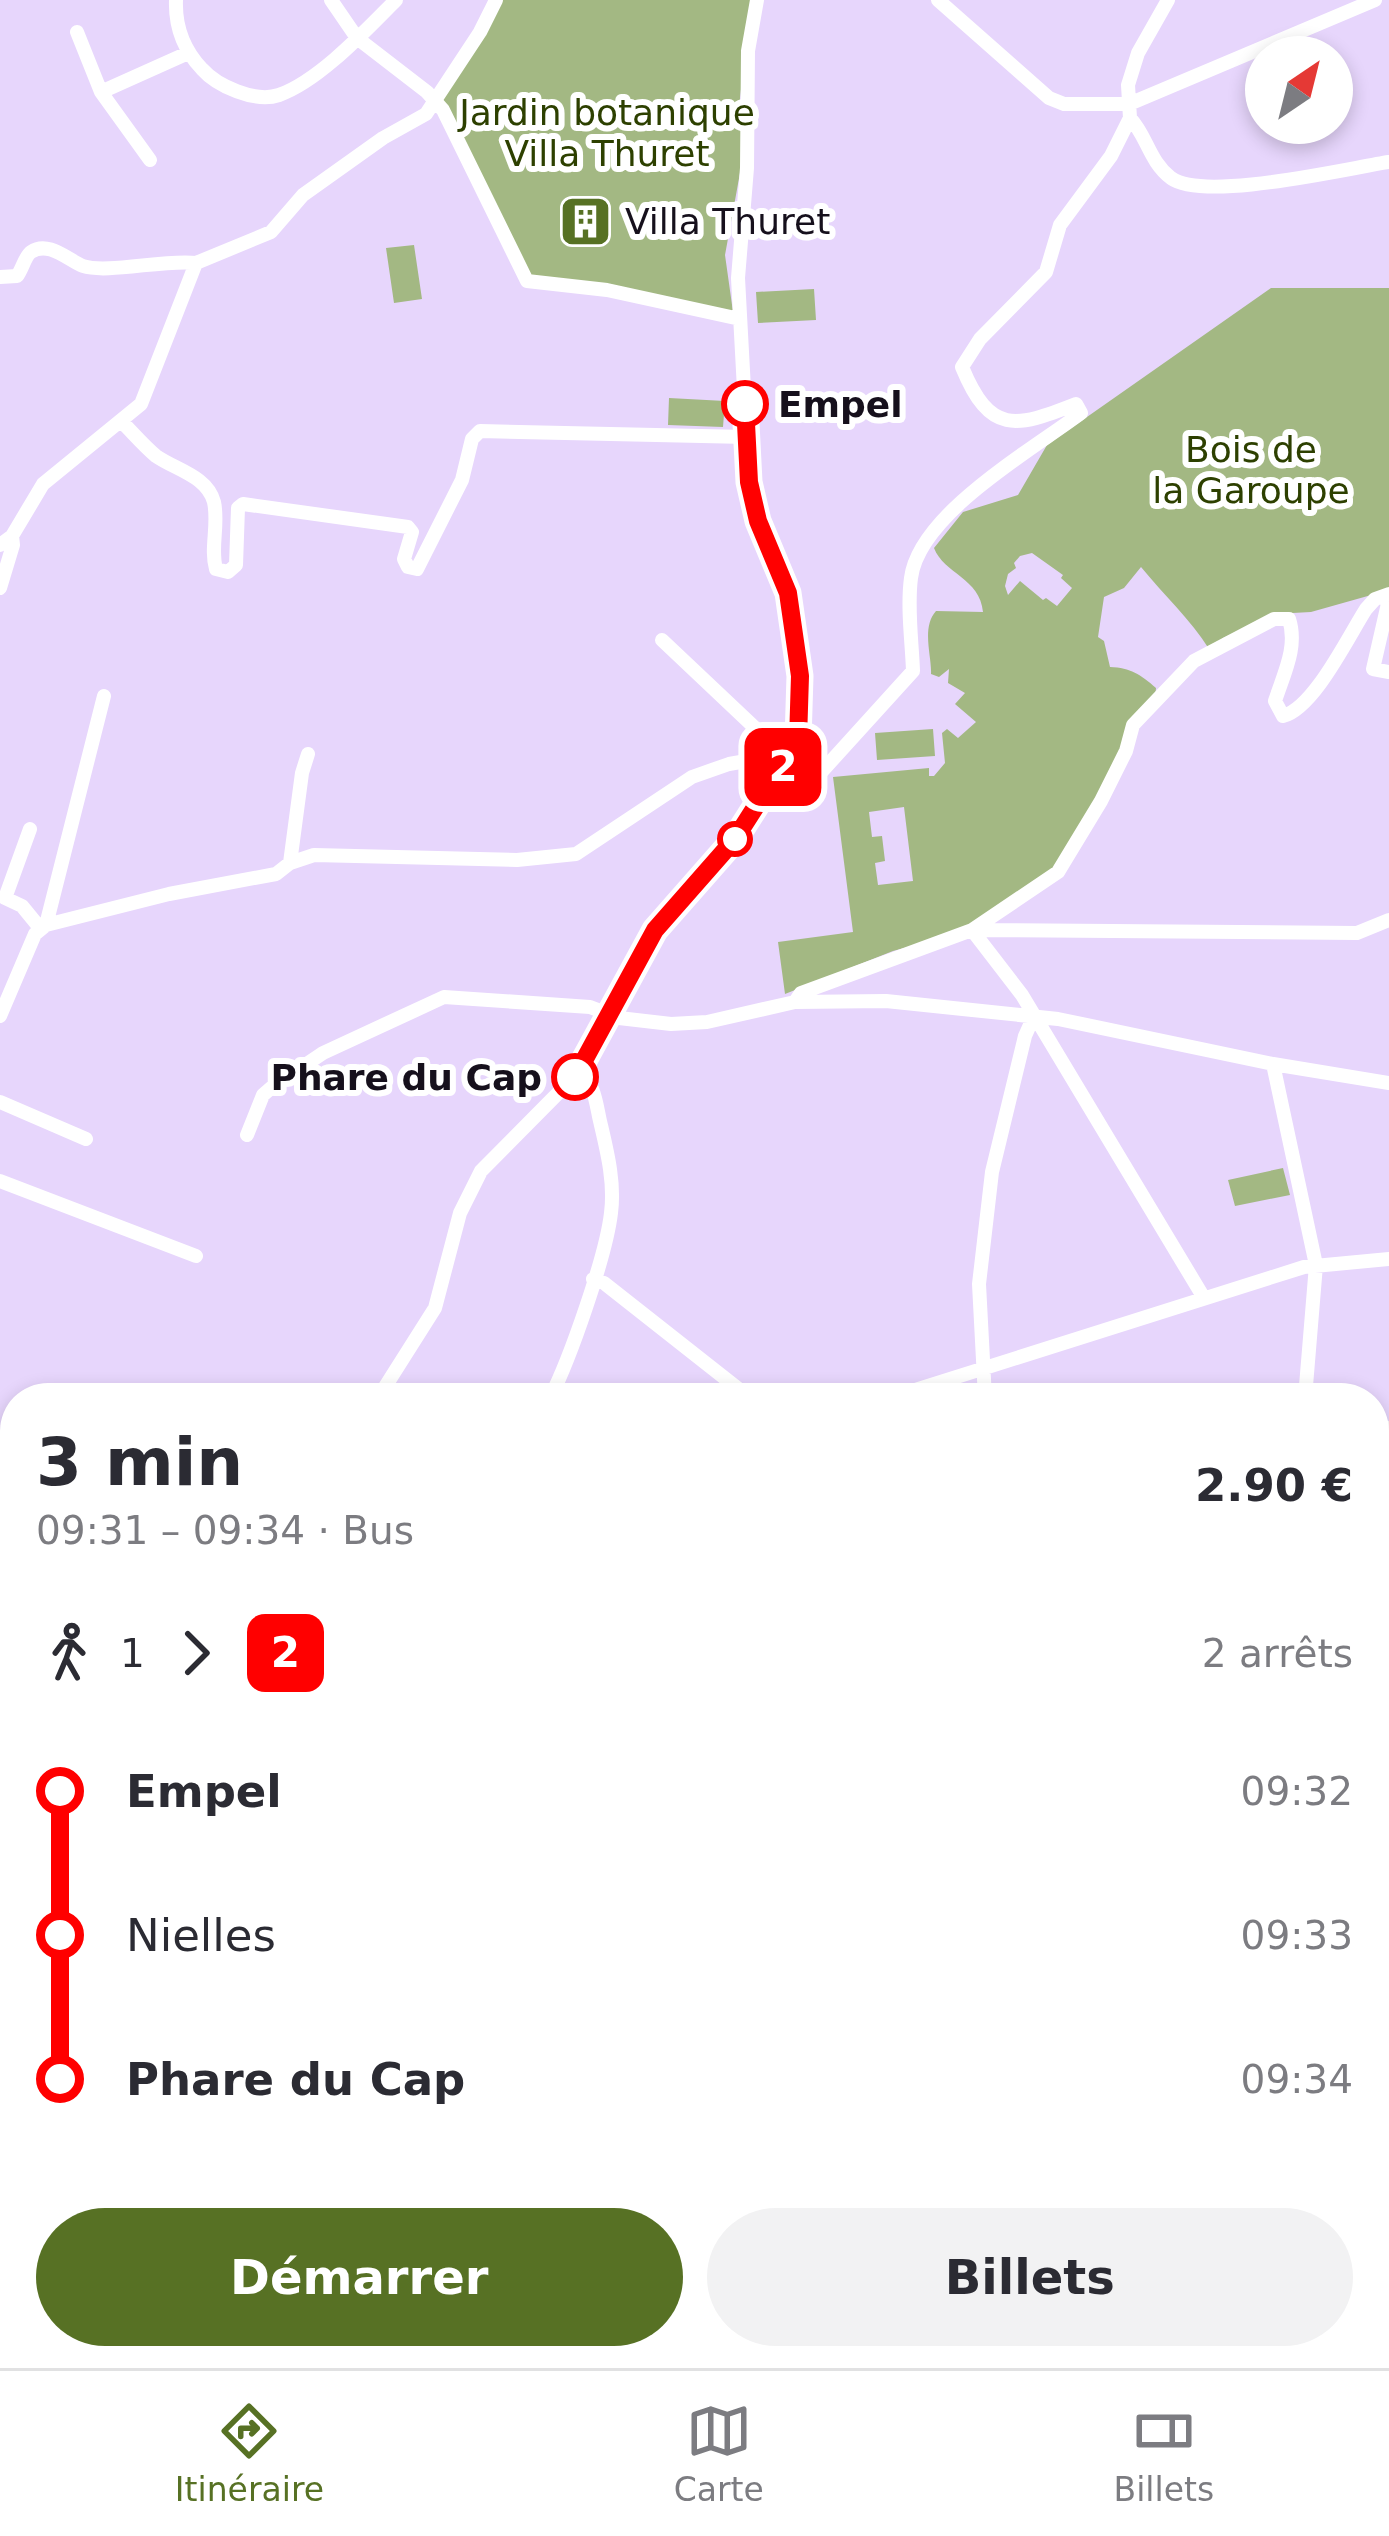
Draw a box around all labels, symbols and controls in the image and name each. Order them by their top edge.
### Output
north arrow [1245,36,1353,144]
map controls [1245,36,1353,144]
park label: Jardin botanique Villa Thuret [457,92,755,174]
building icon: Villa Thuret [558,193,614,249]
place label: Villa Thuret [625,201,830,242]
marker: Empel [723,382,767,426]
place label: Empel [778,384,903,425]
park label: Bois de la Garoupe [1152,429,1350,511]
line badge: 2 [744,728,822,806]
text: 2 [768,742,798,791]
unlabelled marker [719,823,751,855]
marker: Phare du Cap [553,1055,597,1099]
place label: Phare du Cap [271,1057,542,1098]
text: 3 min [36,1424,243,1501]
text: 2.90 € [1195,1459,1353,1512]
text: 09:31 – 09:34 · Bus [36,1508,414,1553]
icon: walk [36,1620,102,1686]
icon: forward [163,1620,229,1686]
text: 2 [271,1628,300,1677]
text: 1 [120,1631,145,1676]
text: 2 arrêts [1202,1631,1353,1676]
text: Empel [126,1765,282,1818]
text: 09:32 [1241,1769,1353,1814]
text: Nielles [126,1909,276,1962]
text: 09:33 [1241,1913,1353,1958]
text: Phare du Cap [126,2053,465,2106]
text: 09:34 [1241,2057,1353,2102]
button: Démarrer [36,2208,683,2346]
button: Billets [707,2208,1353,2346]
tab: Itinéraire [175,2398,324,2509]
tab: Carte [674,2398,764,2509]
tab: Billets [1114,2398,1214,2509]

